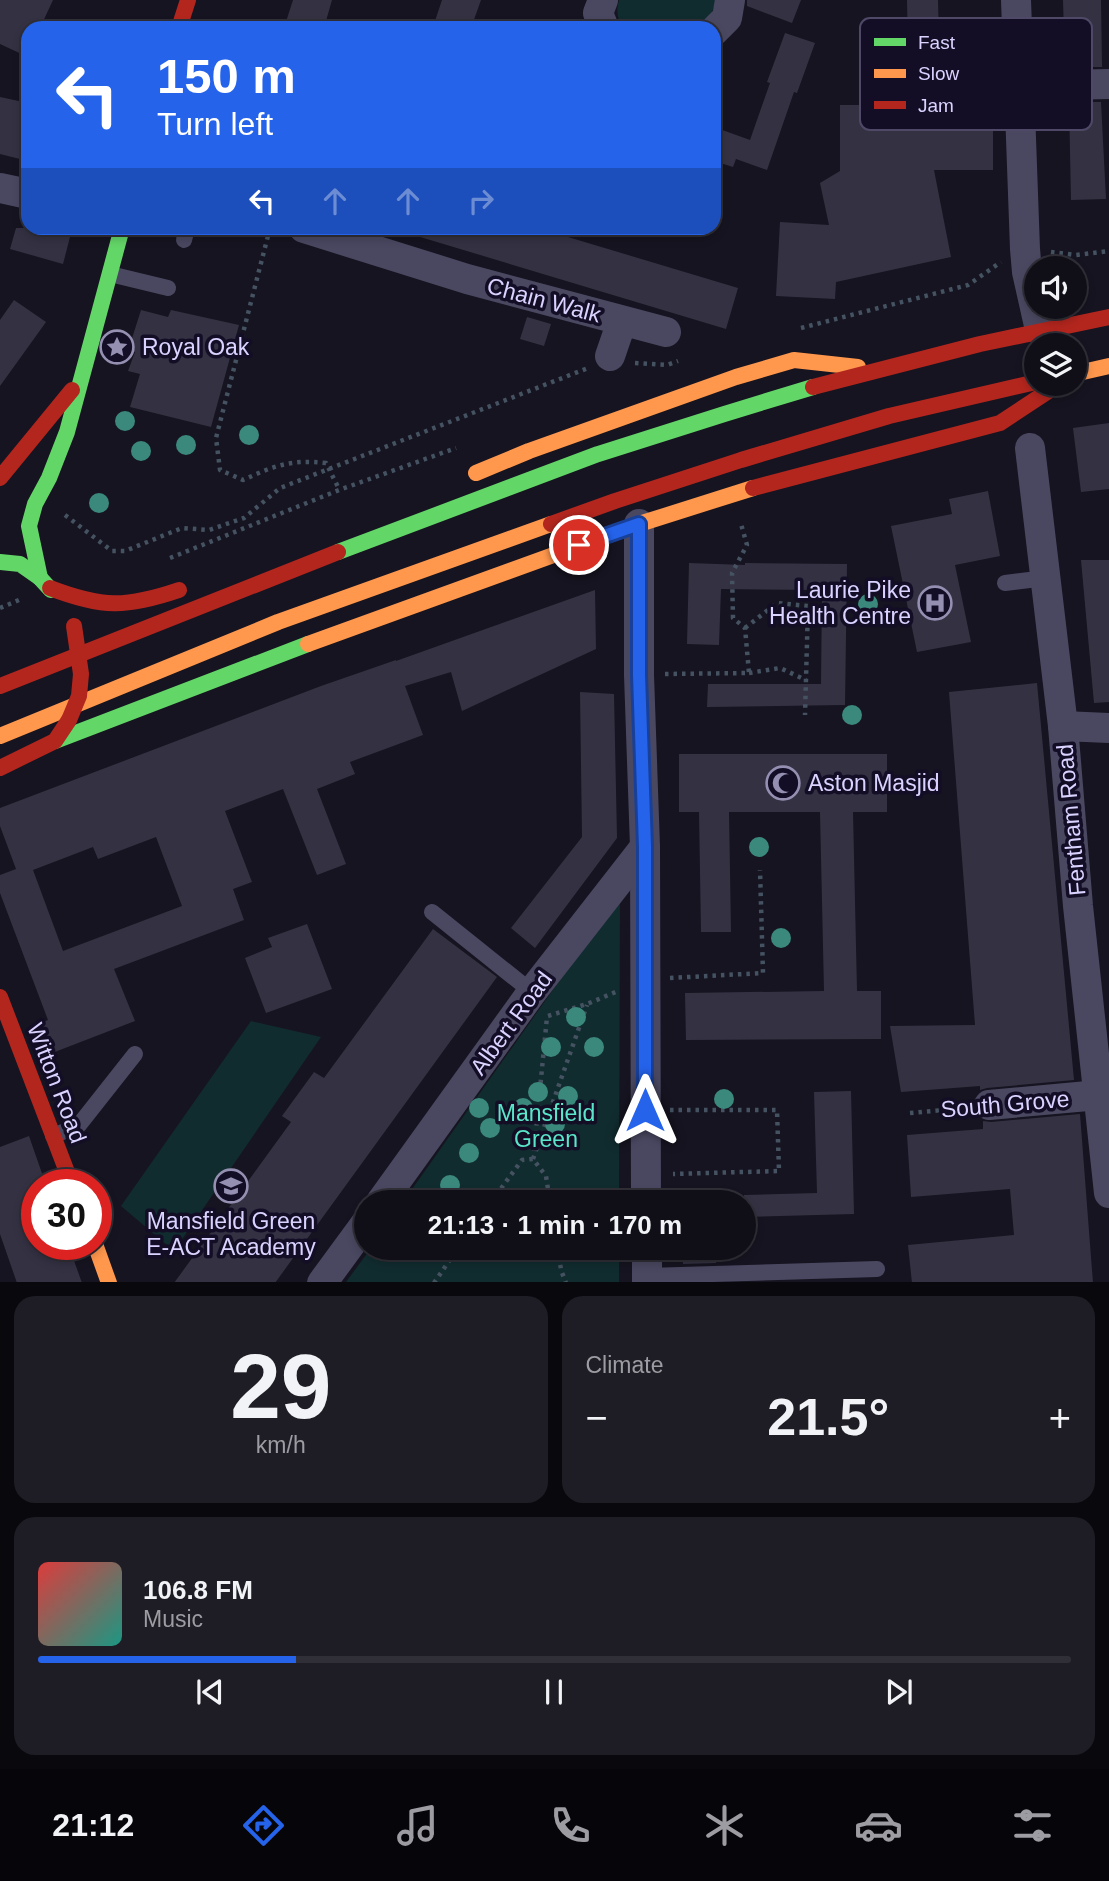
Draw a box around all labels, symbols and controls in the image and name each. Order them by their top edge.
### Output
legend [860,18,1092,130]
text: Fast [918,32,956,53]
icon: left [42,49,133,140]
text: 150 m [157,49,296,103]
text: Slow [918,63,959,84]
text: Jam [918,95,954,116]
text: Turn left [157,106,273,142]
icon: left [243,182,281,220]
icon: ahead [316,182,354,220]
icon: ahead [389,182,427,220]
icon: right [462,182,500,220]
map controls [1024,256,1087,396]
button: sound [1024,256,1087,319]
street label: Chain Walk [484,272,604,328]
place icon: Royal Oak [98,328,136,366]
button: layers [1024,333,1087,396]
place label: Royal Oak [142,334,250,360]
pin [549,515,609,575]
icon: arrive [560,526,598,564]
place label: Laurie Pike Health Centre [769,577,911,629]
hospital icon: Laurie Pike Health Centre [916,584,954,622]
street label: Fentham Road [1051,743,1091,897]
mosque icon: Aston Masjid [764,764,802,802]
place label: Aston Masjid [808,770,940,796]
street label: Albert Road [465,966,557,1080]
street label: Witton Road [22,1019,92,1147]
position arrow [608,1073,682,1147]
street label: South Grove [940,1085,1070,1123]
park label: Mansfield Green [497,1100,595,1152]
school or university icon: Mansfield Green E-ACT Academy [212,1167,250,1205]
speed limit sign: 30 [21,1169,112,1260]
place label: Mansfield Green E-ACT Academy [146,1208,316,1260]
text: 21:13 · 1 min · 170 m [428,1210,682,1240]
text: 29 [230,1336,331,1437]
text: Climate [586,1352,663,1378]
text: 21.5° [767,1388,889,1446]
text: − [586,1397,608,1439]
text: + [1049,1397,1071,1439]
text: km/h [256,1432,306,1458]
text: 106.8 FM [143,1575,253,1605]
text: Music [143,1606,203,1632]
icon: previous [191,1673,229,1711]
icon: pause [535,1673,573,1711]
icon: next [880,1673,918,1711]
icon: directions [239,1801,288,1850]
icon: music [393,1801,442,1850]
icon: phone [546,1801,595,1850]
icon: climate [700,1801,749,1850]
icon: car [854,1801,903,1850]
icon: filters [1008,1801,1057,1850]
text: 21:12 [52,1807,134,1843]

